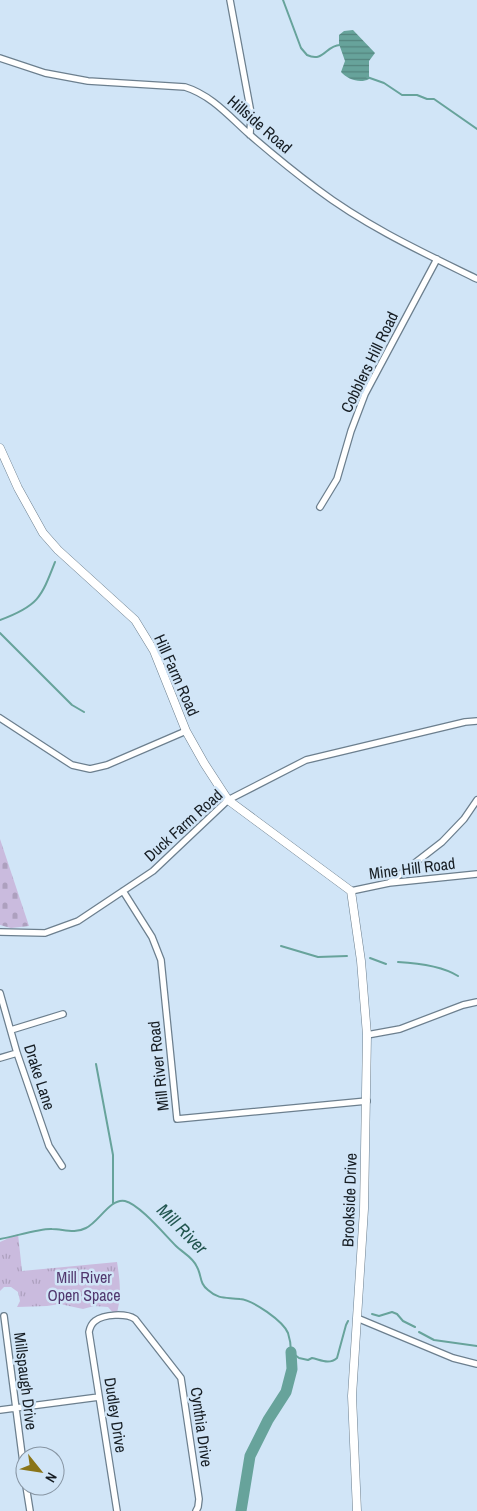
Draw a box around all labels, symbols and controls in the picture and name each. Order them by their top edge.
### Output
street label: Hillside Road [223,90,297,158]
street label: Cobblers Hill Road [335,308,403,416]
street label: Hill Farm Road [149,631,205,719]
street label: Duck Farm Road [139,784,227,866]
street label: Mine Hill Road [368,852,456,884]
street label: Mill River Road [142,1020,174,1112]
street label: Drake Lane [19,1041,61,1113]
street label: Brookside Drive [336,1153,362,1247]
water label: Mill River [151,1198,214,1260]
park label: Mill River Open Space [48,1266,120,1306]
street label: Millspaugh Drive [9,1331,43,1431]
street label: Dudley Drive [99,1376,133,1454]
street label: Cynthia Drive [186,1386,218,1468]
north arrow [15,1446,65,1496]
text: N [41,1469,61,1486]

